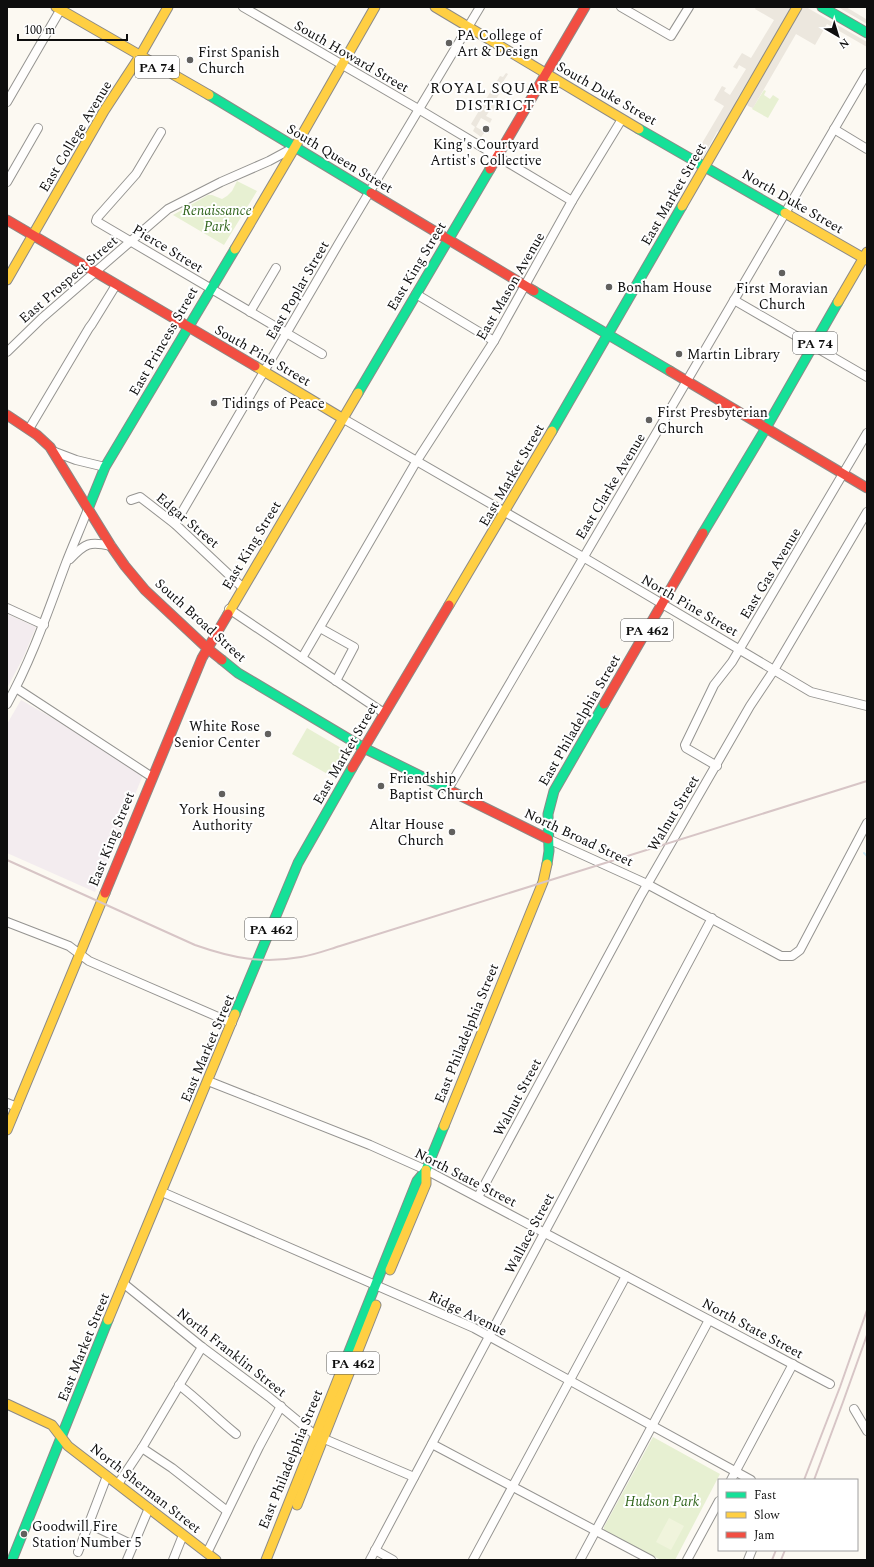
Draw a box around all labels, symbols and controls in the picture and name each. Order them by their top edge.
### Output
street label: South Howard Street [290,15,413,98]
scale bar [18,16,127,42]
north arrow [818,16,858,56]
text: 100 m [24,21,55,40]
place label: PA College of Art & Design [457,25,543,62]
text: N [835,34,853,53]
marker: PA College of Art & Design [444,38,454,48]
place label: First Spanish Church [198,42,280,79]
marker: First Spanish Church [185,55,195,65]
road number: PA 74 [135,56,179,78]
street label: South Duke Street [553,56,661,131]
street label: East College Avenue [34,76,117,196]
district label: ROYAL SQUARE DISTRICT [430,77,560,117]
street label: South Queen Street [283,118,397,199]
marker: King's Courtyard Artist's Collective [481,124,491,134]
place label: King's Courtyard Artist's Collective [430,134,542,171]
street label: East Market Street [635,139,711,250]
street label: North Duke Street [738,164,847,239]
park label: Renaissance Park [182,200,252,237]
street label: East King Street [382,218,451,315]
street label: Pierce Street [128,219,207,278]
street label: East Mason Avenue [471,228,550,344]
street label: East Prospect Street [14,230,122,328]
street label: East Poplar Street [261,237,334,344]
marker: First Moravian Church [777,268,787,278]
place label: Bonham House [617,277,712,298]
place label: First Moravian Church [736,278,828,315]
marker: Bonham House [604,282,614,292]
street label: East Princess Street [124,283,203,400]
street label: South Pine Street [211,319,315,392]
road number: PA 74 [793,332,837,354]
place label: Martin Library [687,344,781,365]
marker: Martin Library [674,349,684,359]
place label: Tidings of Peace [222,393,325,414]
marker: Tidings of Peace [209,398,219,408]
place label: First Presbyterian Church [657,402,768,439]
marker: First Presbyterian Church [644,415,654,425]
street label: East Market Street [473,420,549,531]
street label: East Clarke Avenue [570,429,651,544]
street label: Edgar Street [151,488,224,553]
street label: East King Street [217,497,286,594]
street label: East Gas Avenue [735,523,806,623]
street label: North Pine Street [637,569,742,642]
street label: South Broad Street [150,573,251,667]
road number: PA 462 [621,619,673,641]
street label: East Philadelphia Street [533,650,626,790]
street label: East Market Street [307,698,383,809]
place label: White Rose Senior Center [174,716,260,753]
marker: White Rose Senior Center [263,729,273,739]
place label: Friendship Baptist Church [389,768,483,805]
street label: Walnut Street [642,771,704,855]
marker: Friendship Baptist Church [376,781,386,791]
street label: East King Street [83,789,140,890]
marker: York Housing Authority [217,789,227,799]
place label: York Housing Authority [179,799,265,836]
street label: North Broad Street [521,803,637,872]
place label: Altar House Church [369,814,444,851]
marker: Altar House Church [447,827,457,837]
road number: PA 462 [245,918,297,940]
street label: East Philadelphia Street [429,960,504,1106]
street label: East Market Street [175,991,240,1106]
street label: Walnut Street [488,1055,547,1140]
street label: North State Street [411,1143,521,1212]
street label: Wallace Street [499,1189,560,1277]
street label: Ridge Avenue [425,1285,511,1342]
street label: East Market Street [52,1290,115,1405]
street label: North State Street [698,1293,807,1364]
street label: North Franklin Street [172,1303,291,1402]
road number: PA 462 [327,1352,379,1374]
street label: East Philadelphia Street [253,1386,328,1532]
street label: North Sherman Street [86,1438,206,1539]
legend [718,1479,858,1551]
text: Fast [754,1486,776,1505]
park label: Hudson Park [625,1491,700,1512]
text: Slow [754,1506,780,1525]
place label: Goodwill Fire Station Number 5 [32,1516,142,1553]
text: Jam [754,1526,775,1545]
marker: Goodwill Fire Station Number 5 [19,1529,29,1539]

